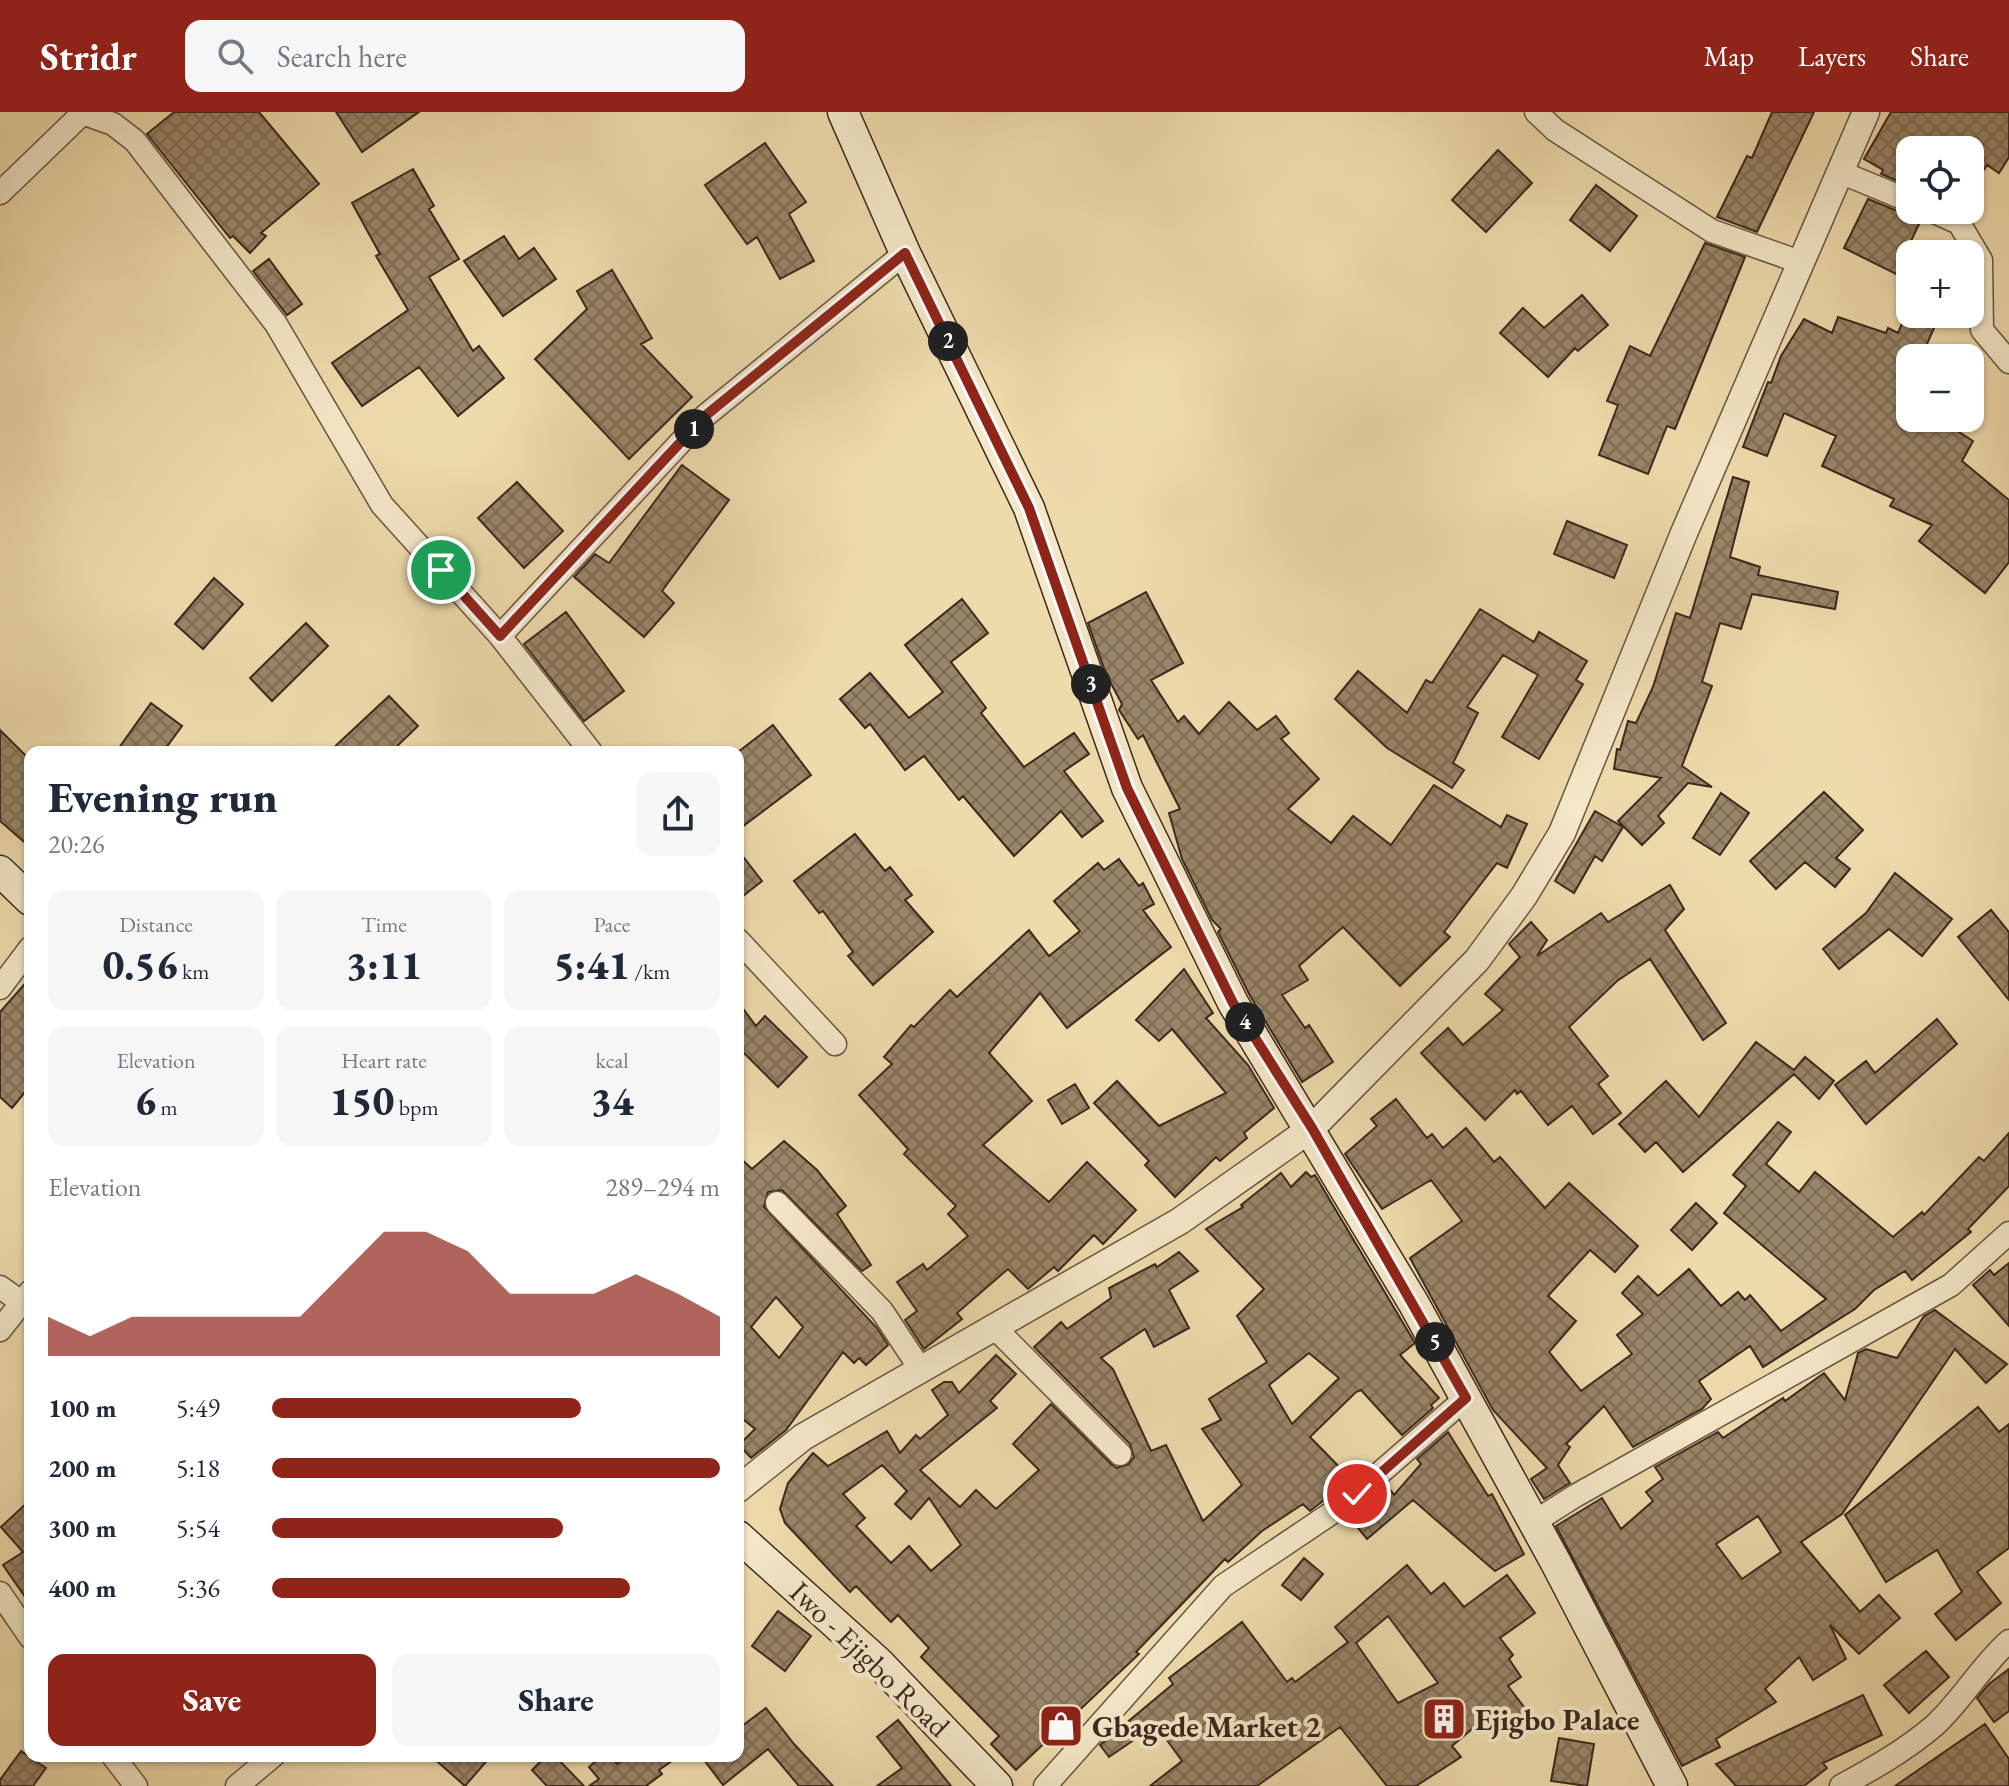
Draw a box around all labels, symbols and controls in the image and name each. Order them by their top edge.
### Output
search box [185,20,745,92]
text: Stridr [40,32,137,81]
icon: search [213,34,257,78]
text: Search here [277,37,407,76]
text: Map [1704,38,1754,74]
text: Layers [1798,38,1866,74]
text: Share [1910,38,1969,74]
map controls [1896,136,1984,432]
button: locate [1896,136,1984,224]
button: + [1896,240,1984,328]
pin: 2 [928,321,968,361]
text: 2 [942,326,954,355]
button: − [1896,344,1984,432]
pin: 1 [674,409,714,449]
text: 1 [688,414,700,443]
pin [407,536,475,604]
icon: arrive [419,548,463,592]
pin: 3 [1071,664,1111,704]
text: 3 [1085,669,1097,698]
text: Evening run [48,768,278,825]
button: share [636,772,720,856]
text: 20:26 [48,827,104,861]
text: Distance [119,910,193,939]
text: Time [361,910,407,939]
text: Pace [594,910,630,939]
text: 0.56 [103,939,178,991]
text: 3:11 [346,939,422,991]
text: 5:41 [554,939,630,991]
text: km [178,957,209,986]
text: /km [630,957,671,986]
pin: 4 [1225,1002,1265,1042]
text: 4 [1239,1007,1251,1036]
text: Elevation [116,1046,196,1075]
text: Heart rate [341,1046,427,1075]
text: kcal [595,1046,629,1075]
text: 6 [134,1075,156,1127]
text: 150 [329,1075,394,1127]
text: 34 [590,1075,634,1127]
text: m [156,1093,178,1122]
text: bpm [394,1093,439,1122]
text: Elevation [48,1170,142,1204]
text: 289–294 m [605,1170,720,1204]
pin: 5 [1415,1322,1455,1362]
text: 5 [1429,1327,1441,1356]
text: 100 m [48,1391,116,1425]
text: 5:49 [176,1391,220,1425]
text: 200 m [48,1451,116,1485]
text: 5:18 [176,1451,220,1485]
pin [1323,1460,1391,1528]
icon: check [1335,1472,1379,1516]
text: 300 m [48,1511,116,1545]
text: 5:54 [176,1511,220,1545]
text: 400 m [48,1571,116,1605]
text: 5:36 [176,1571,220,1605]
street label: Iwo - Ejigbo Road [782,1573,959,1746]
button: Save [48,1654,376,1746]
button: Share [392,1654,720,1746]
building icon: Ejigbo Palace [1420,1695,1468,1743]
place label: Ejigbo Palace [1475,1700,1640,1739]
shop icon: Gbagede Market 2 [1037,1702,1085,1750]
place label: Gbagede Market 2 [1092,1707,1321,1746]

